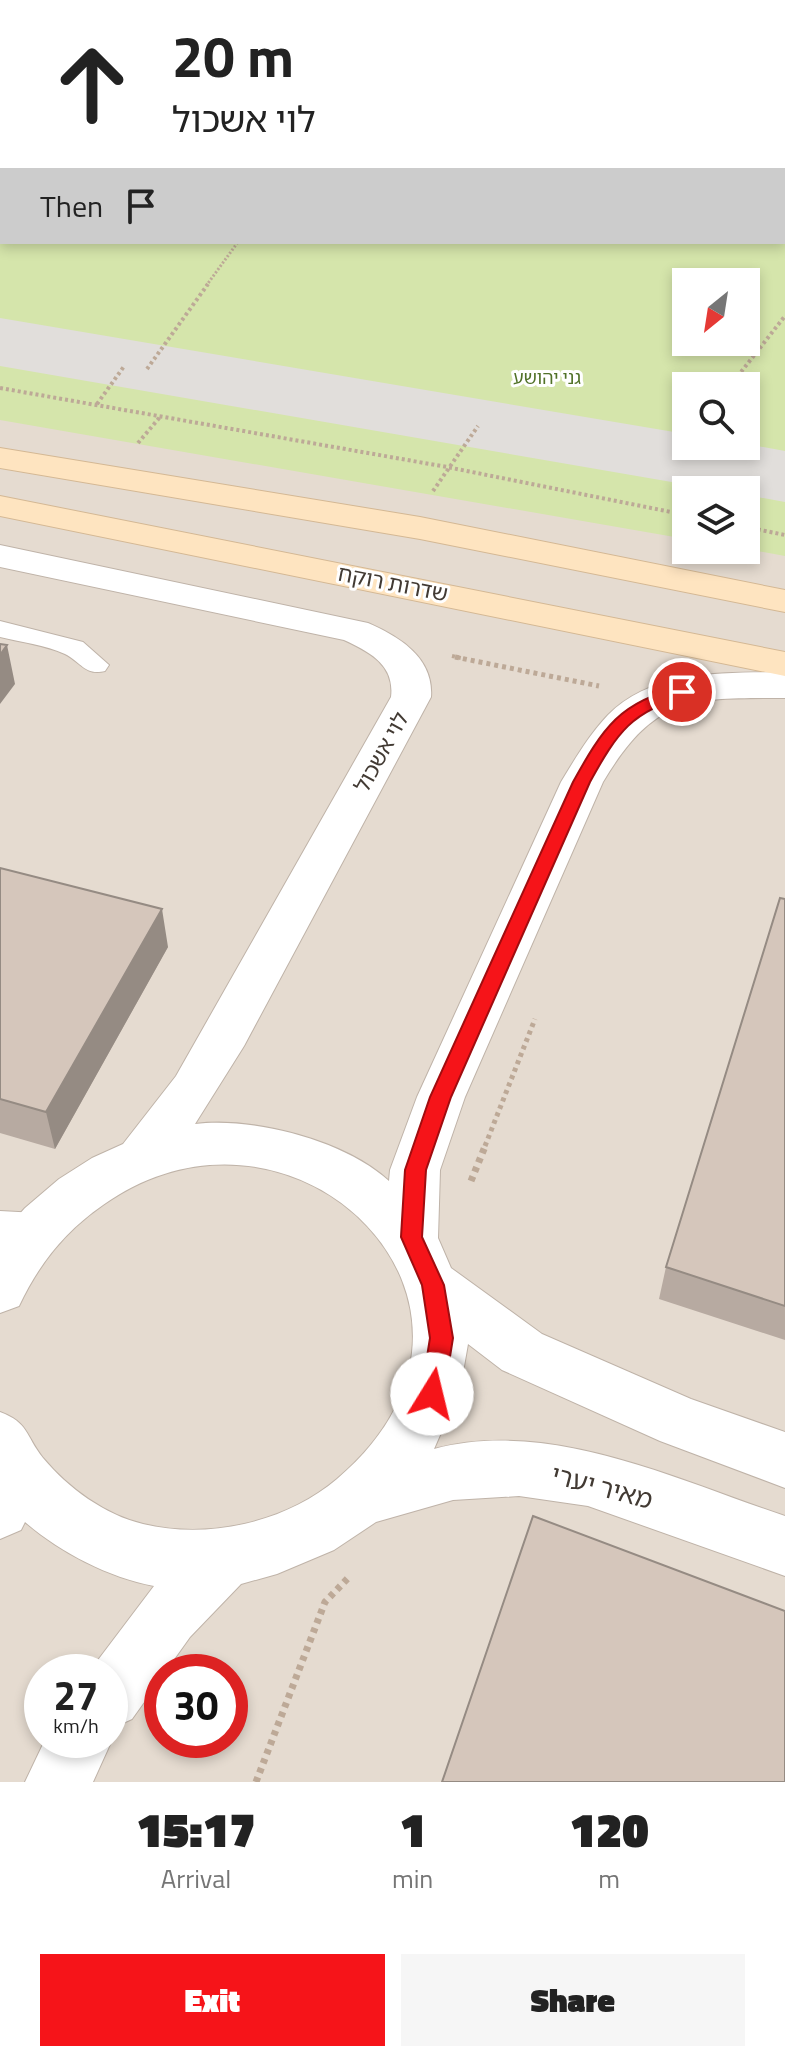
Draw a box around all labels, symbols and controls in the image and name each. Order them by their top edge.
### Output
text: 20 m [172,14,294,99]
icon: ahead [40,32,144,136]
text: לוי אשכול [172,91,316,146]
text: Then [40,183,103,229]
icon: arrive [119,184,163,228]
north arrow [672,268,760,356]
map controls [672,268,760,564]
park label: גני יהושע [513,364,581,391]
button: search [672,372,760,460]
button: layers [672,476,760,564]
street label: שדרות רוקח [335,556,451,610]
pin [648,658,716,726]
icon: arrive [660,670,704,714]
street label: לוי אשכול [345,705,417,799]
position arrow [390,1352,474,1436]
street label: מאיר יערי [547,1454,657,1519]
speed limit sign: 30 [144,1654,248,1758]
text: 27 [54,1665,98,1726]
text: km/h [53,1710,99,1741]
text: 15:17 [136,1793,256,1866]
text: 1 [399,1793,426,1866]
text: 120 [570,1793,649,1866]
text: Arrival [161,1859,231,1898]
text: min [392,1859,433,1898]
text: m [598,1859,620,1898]
button: Exit [40,1954,385,2046]
button: Share [401,1954,745,2046]

